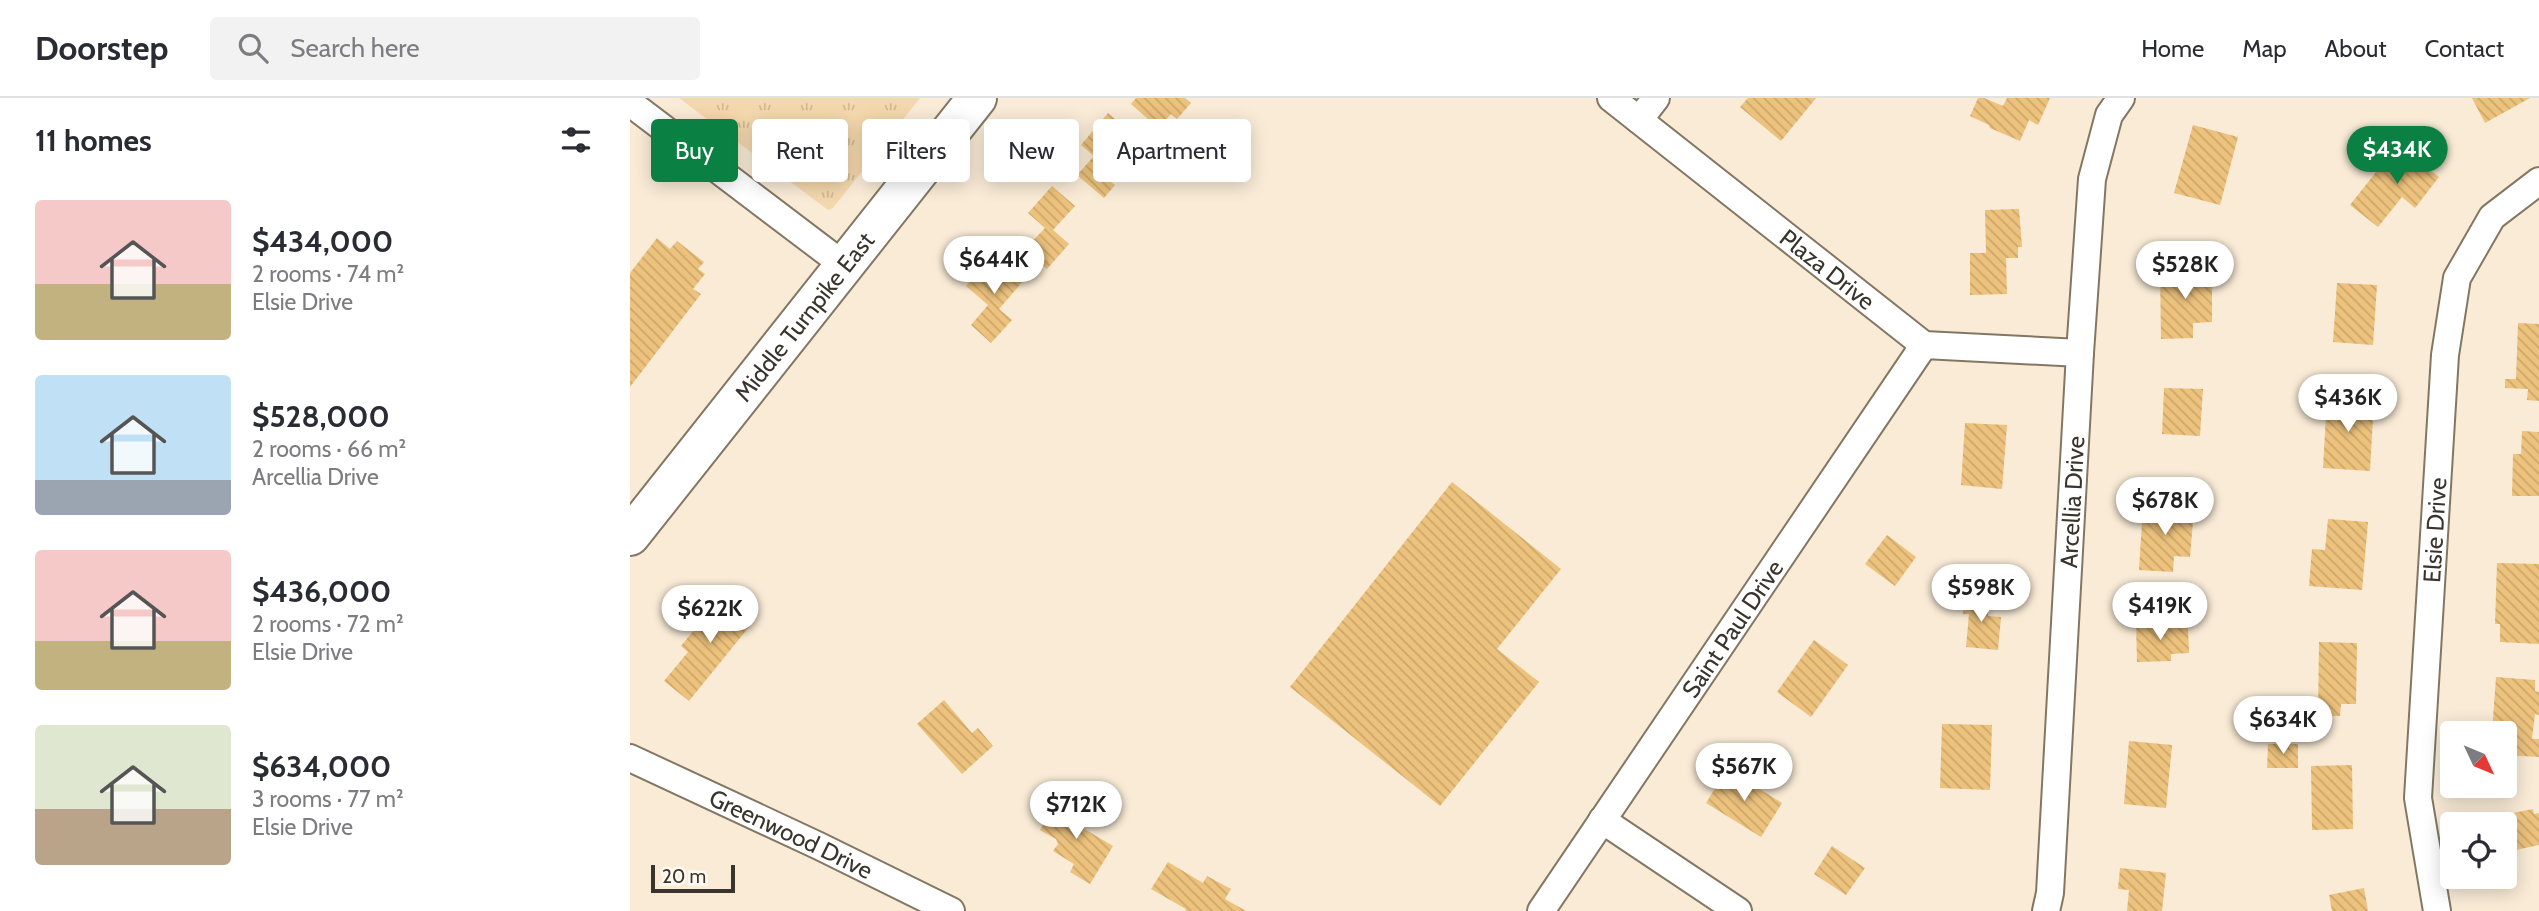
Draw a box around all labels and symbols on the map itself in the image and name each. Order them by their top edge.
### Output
pin: $434K [2348,126,2446,186]
street label: Plaza Drive [1774,223,1881,315]
street label: Middle Turnpike East [728,226,880,407]
pin: $644K [945,236,1043,296]
pin: $528K [2136,242,2234,301]
pin: $436K [2299,374,2397,434]
street label: Arcellia Drive [2054,435,2090,569]
street label: Elsie Drive [2417,477,2452,584]
pin: $678K [2116,478,2214,537]
street label: Saint Paul Drive [1675,554,1789,703]
pin: $598K [1932,564,2030,624]
pin: $419K [2111,582,2209,642]
pin: $622K [661,586,759,645]
pin: $634K [2234,696,2332,756]
north arrow [2440,721,2516,798]
pin: $567K [1695,744,1793,803]
pin: $712K [1027,782,1125,841]
street label: Greenwood Drive [705,783,878,885]
scale bar [651,862,735,894]

